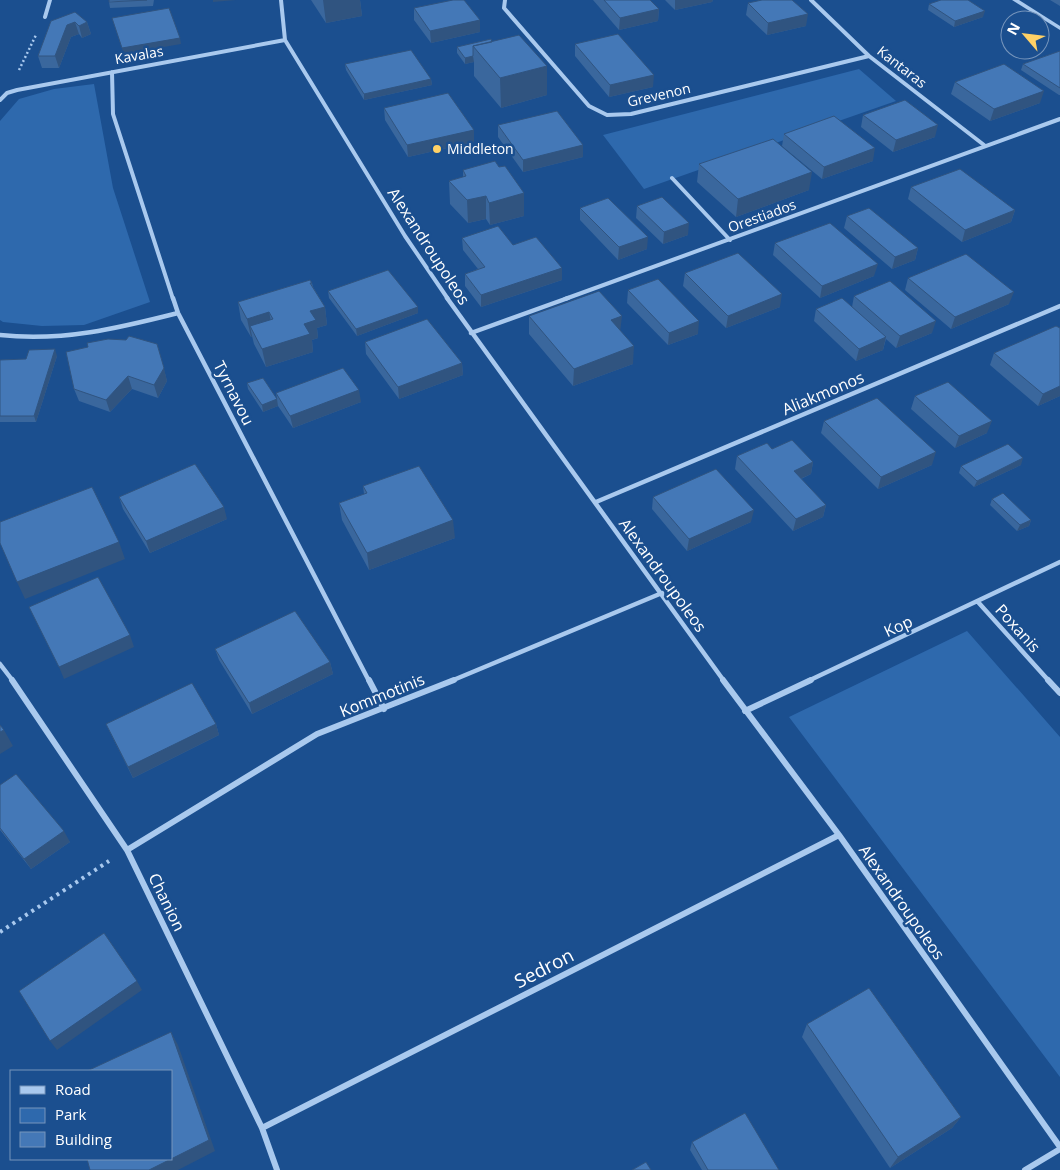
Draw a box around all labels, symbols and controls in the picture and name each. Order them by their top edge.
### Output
north arrow [1000,10,1050,60]
text: N [1002,19,1024,38]
street label: Kavalas [113,41,165,68]
street label: Kantaras [874,41,931,92]
street label: Grevenon [625,78,692,111]
place label: Middleton [447,139,514,158]
marker: Middleton [431,143,443,155]
street label: Alexandroupoleos [383,183,475,309]
street label: Orestiados [725,194,799,237]
street label: Tyrnavou [208,357,260,429]
street label: Aliakmonos [779,366,867,420]
street label: Alexandroupoleos [614,514,712,636]
street label: Poxanis [990,599,1046,657]
street label: Kop [880,610,916,642]
street label: Kommotinis [336,668,428,722]
street label: Alexandroupoleos [854,840,950,964]
street label: Chanion [144,869,190,935]
street label: Sedron [510,942,578,994]
legend [10,1070,172,1160]
text: Road [55,1079,91,1099]
text: Park [55,1104,86,1124]
text: Building [55,1129,112,1149]

